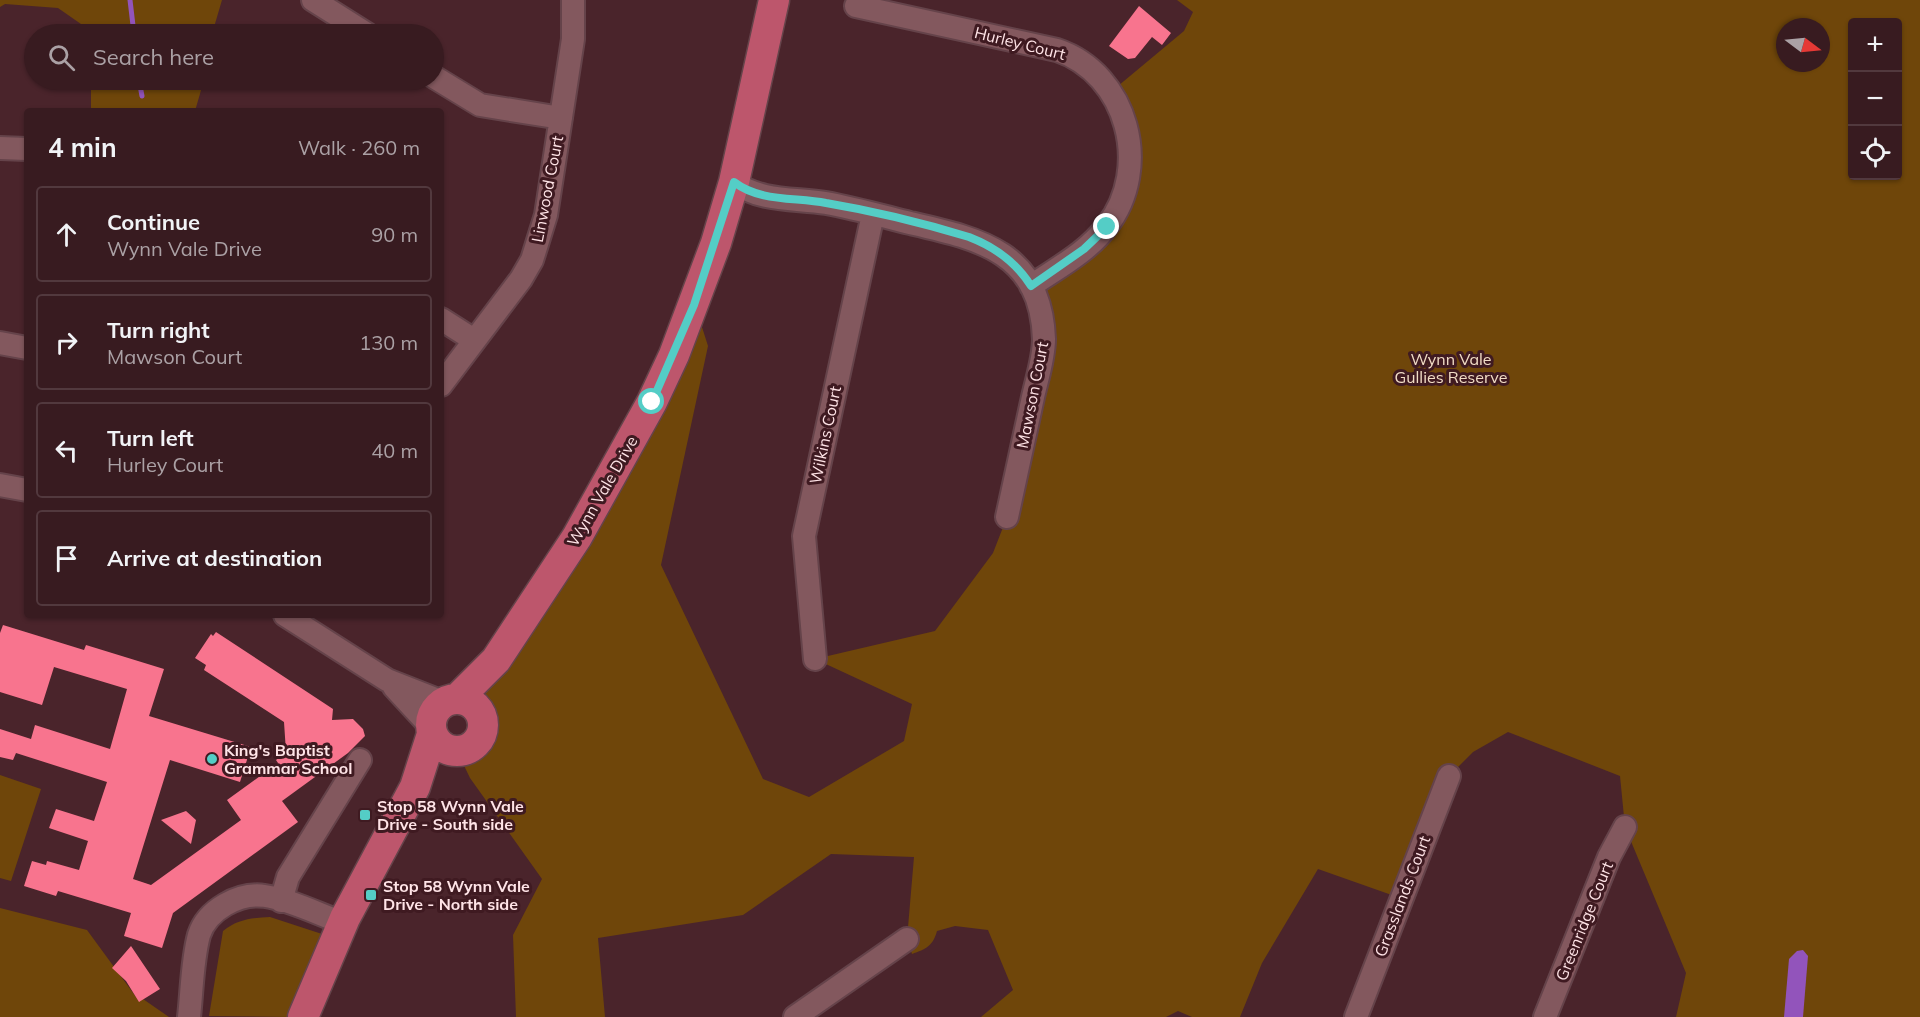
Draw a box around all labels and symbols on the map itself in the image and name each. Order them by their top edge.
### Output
north arrow [1776,18,1830,72]
street label: Hurley Court [972,22,1068,64]
street label: Linwood Court [527,134,567,244]
route end [1093,213,1119,239]
street label: Mawson Court [1012,340,1052,450]
park label: Wynn Vale Gullies Reserve [1395,349,1507,387]
street label: Wilkins Court [805,384,845,486]
route start [638,388,664,414]
street label: Wynn Vale Drive [562,432,642,550]
place label: King's Baptist Grammar School [224,740,352,778]
marker: King's Baptist Grammar School [205,752,219,766]
place label: Stop 58 Wynn Vale Drive - South side [377,796,524,834]
marker: Stop 58 Wynn Vale Drive - South side [358,808,372,822]
street label: Grasslands Court [1370,832,1434,959]
street label: Greenridge Court [1551,858,1617,983]
place label: Stop 58 Wynn Vale Drive - North side [383,876,530,914]
marker: Stop 58 Wynn Vale Drive - North side [364,888,378,902]

